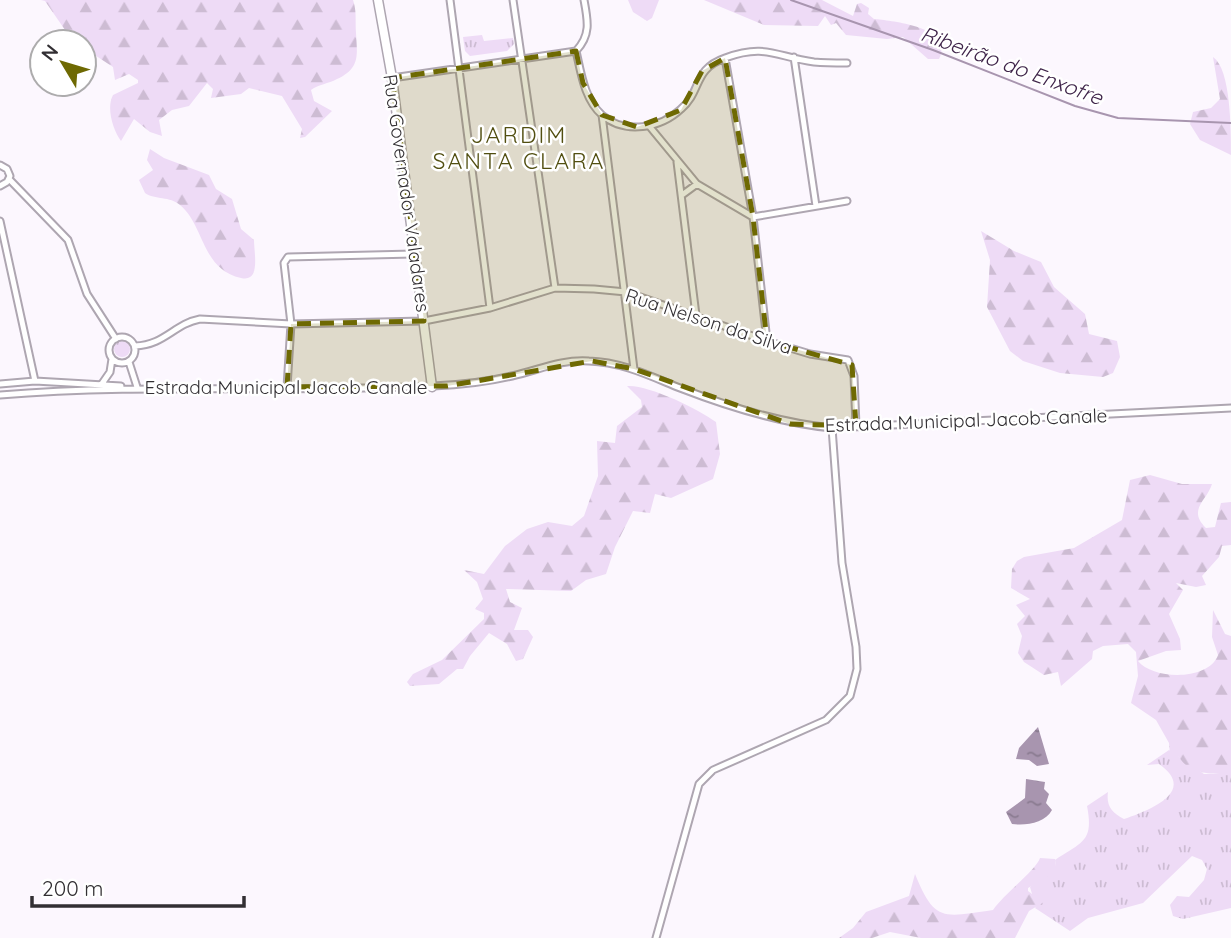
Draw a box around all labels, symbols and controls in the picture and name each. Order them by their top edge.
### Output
water label: Ribeirão do Enxofre [918,20,1107,110]
north arrow [28,28,98,98]
text: N [36,40,63,65]
street label: Rua Governador Valadares [378,72,436,314]
district label: JARDIM SANTA CLARA [433,120,605,175]
street label: Rua Nelson da Silva [623,283,795,359]
street label: Estrada Municipal Jacob Canale [145,375,427,399]
street label: Estrada Municipal Jacob Canale [824,403,1108,437]
scale bar [32,864,243,908]
text: 200 m [42,875,104,901]

